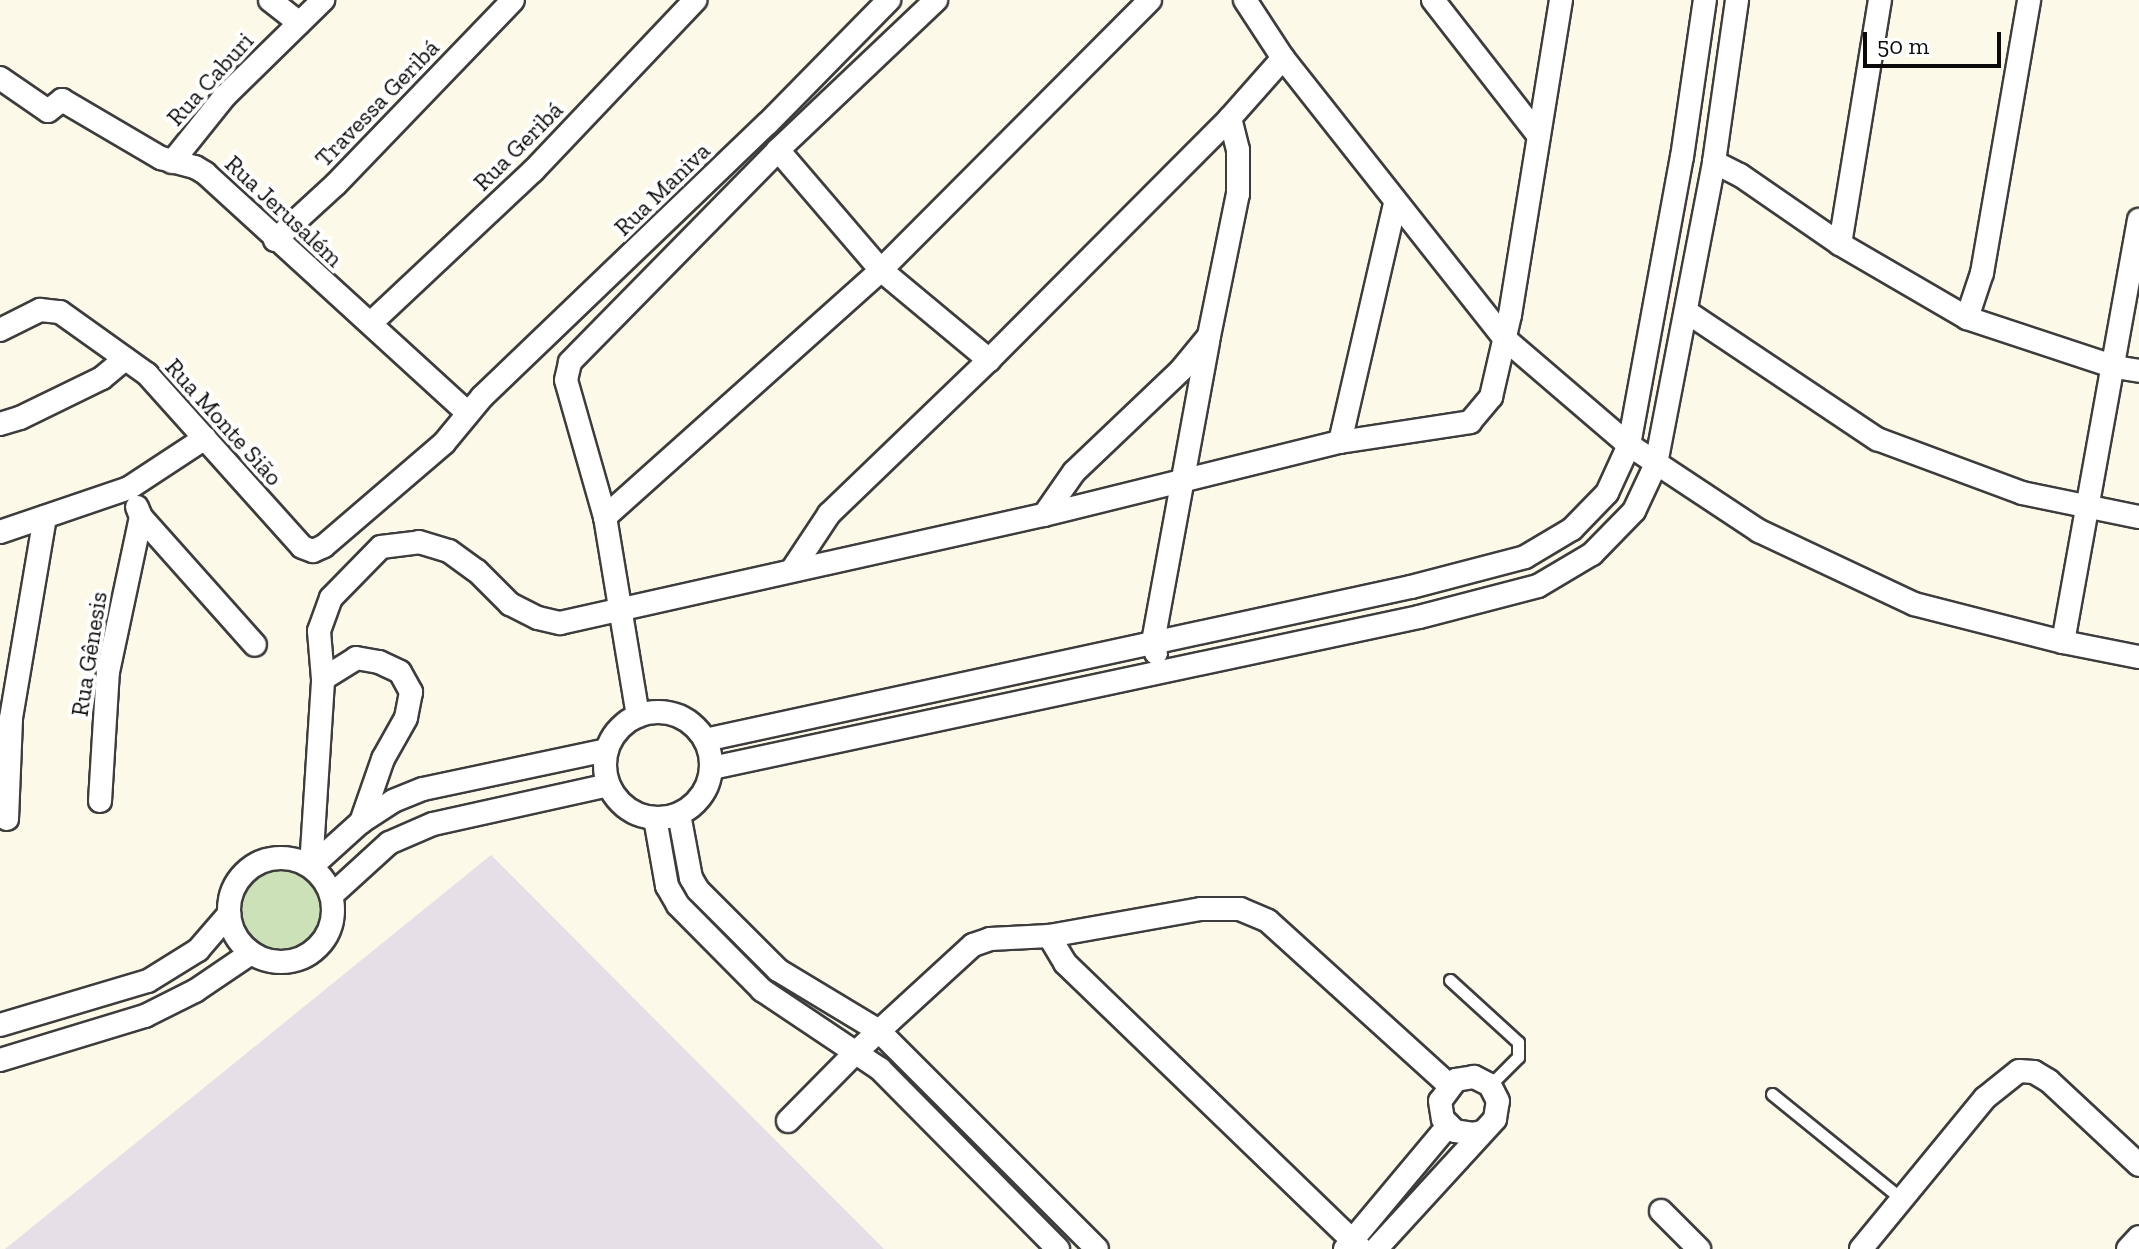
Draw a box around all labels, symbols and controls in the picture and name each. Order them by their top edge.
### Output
scale bar [1867,16,2005,66]
street label: Rua Caburi [161,26,259,132]
text: 50 m [1877,31,1929,60]
street label: Travessa Geribá [309,33,445,173]
street label: Rua Geribá [467,95,569,197]
street label: Rua Maniva [608,136,716,242]
street label: Rua Jerusalém [219,149,349,273]
street label: Rua Monte Sião [159,353,289,491]
street label: Rua Gênesis [65,590,113,718]

